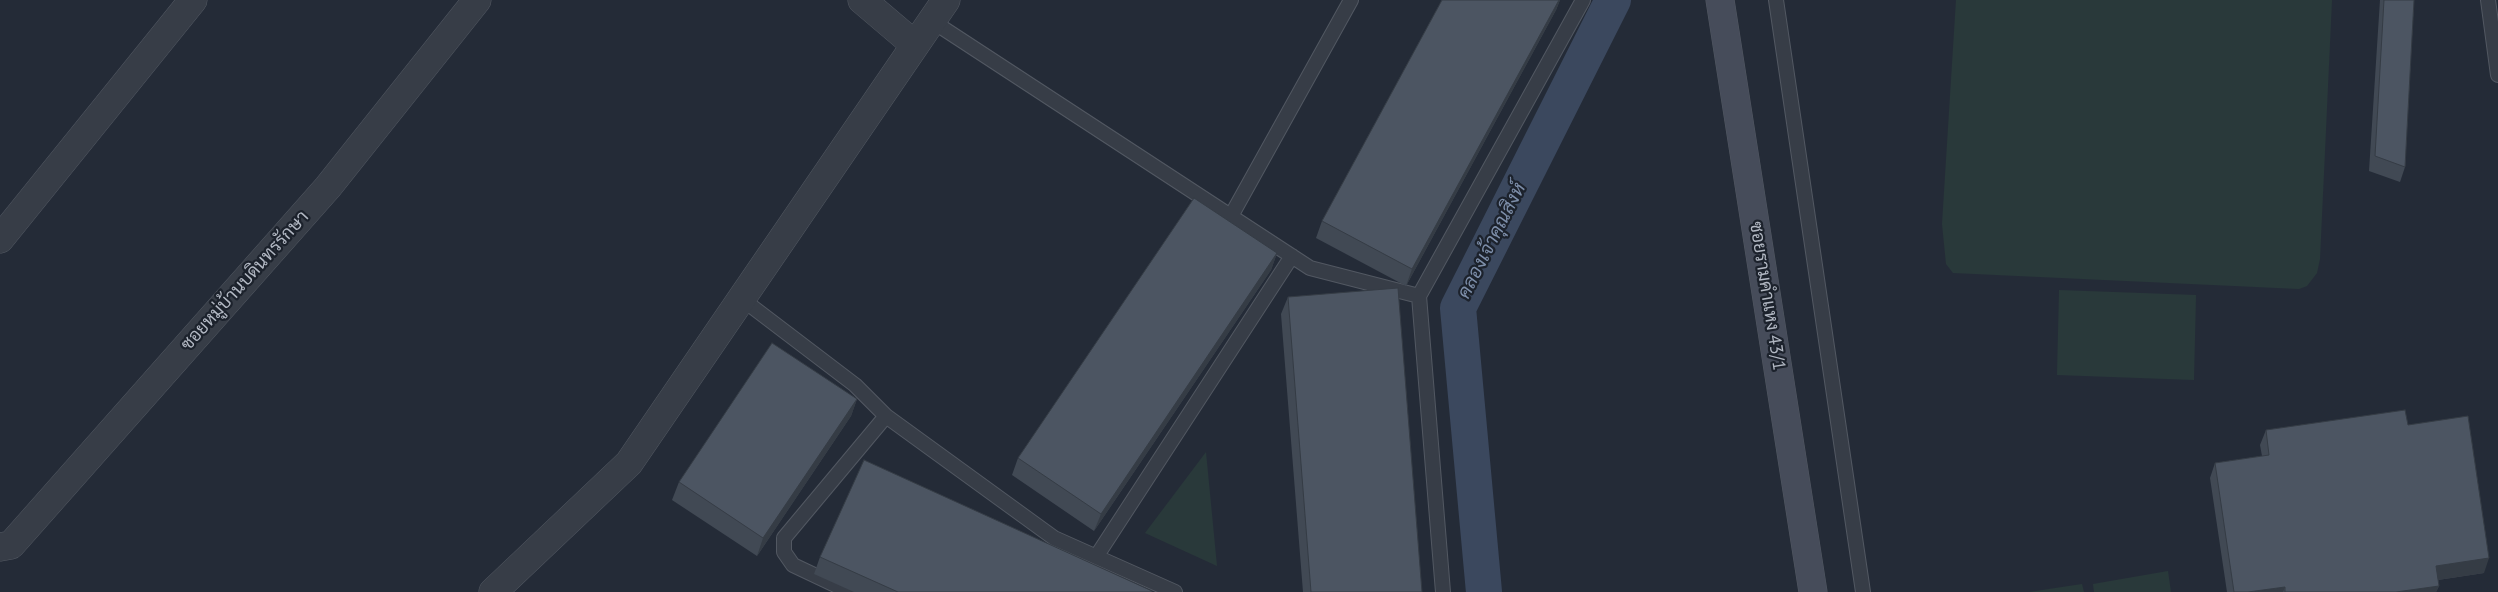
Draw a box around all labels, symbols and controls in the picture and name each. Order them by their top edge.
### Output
water label: คลองเจ้าคุณสิงห์ [1453,179,1531,303]
street label: ซอยหมู่บ้านบดินทรรักษา [177,207,313,355]
street label: ซอยรามคำแหง 43/1 [1745,220,1789,372]

